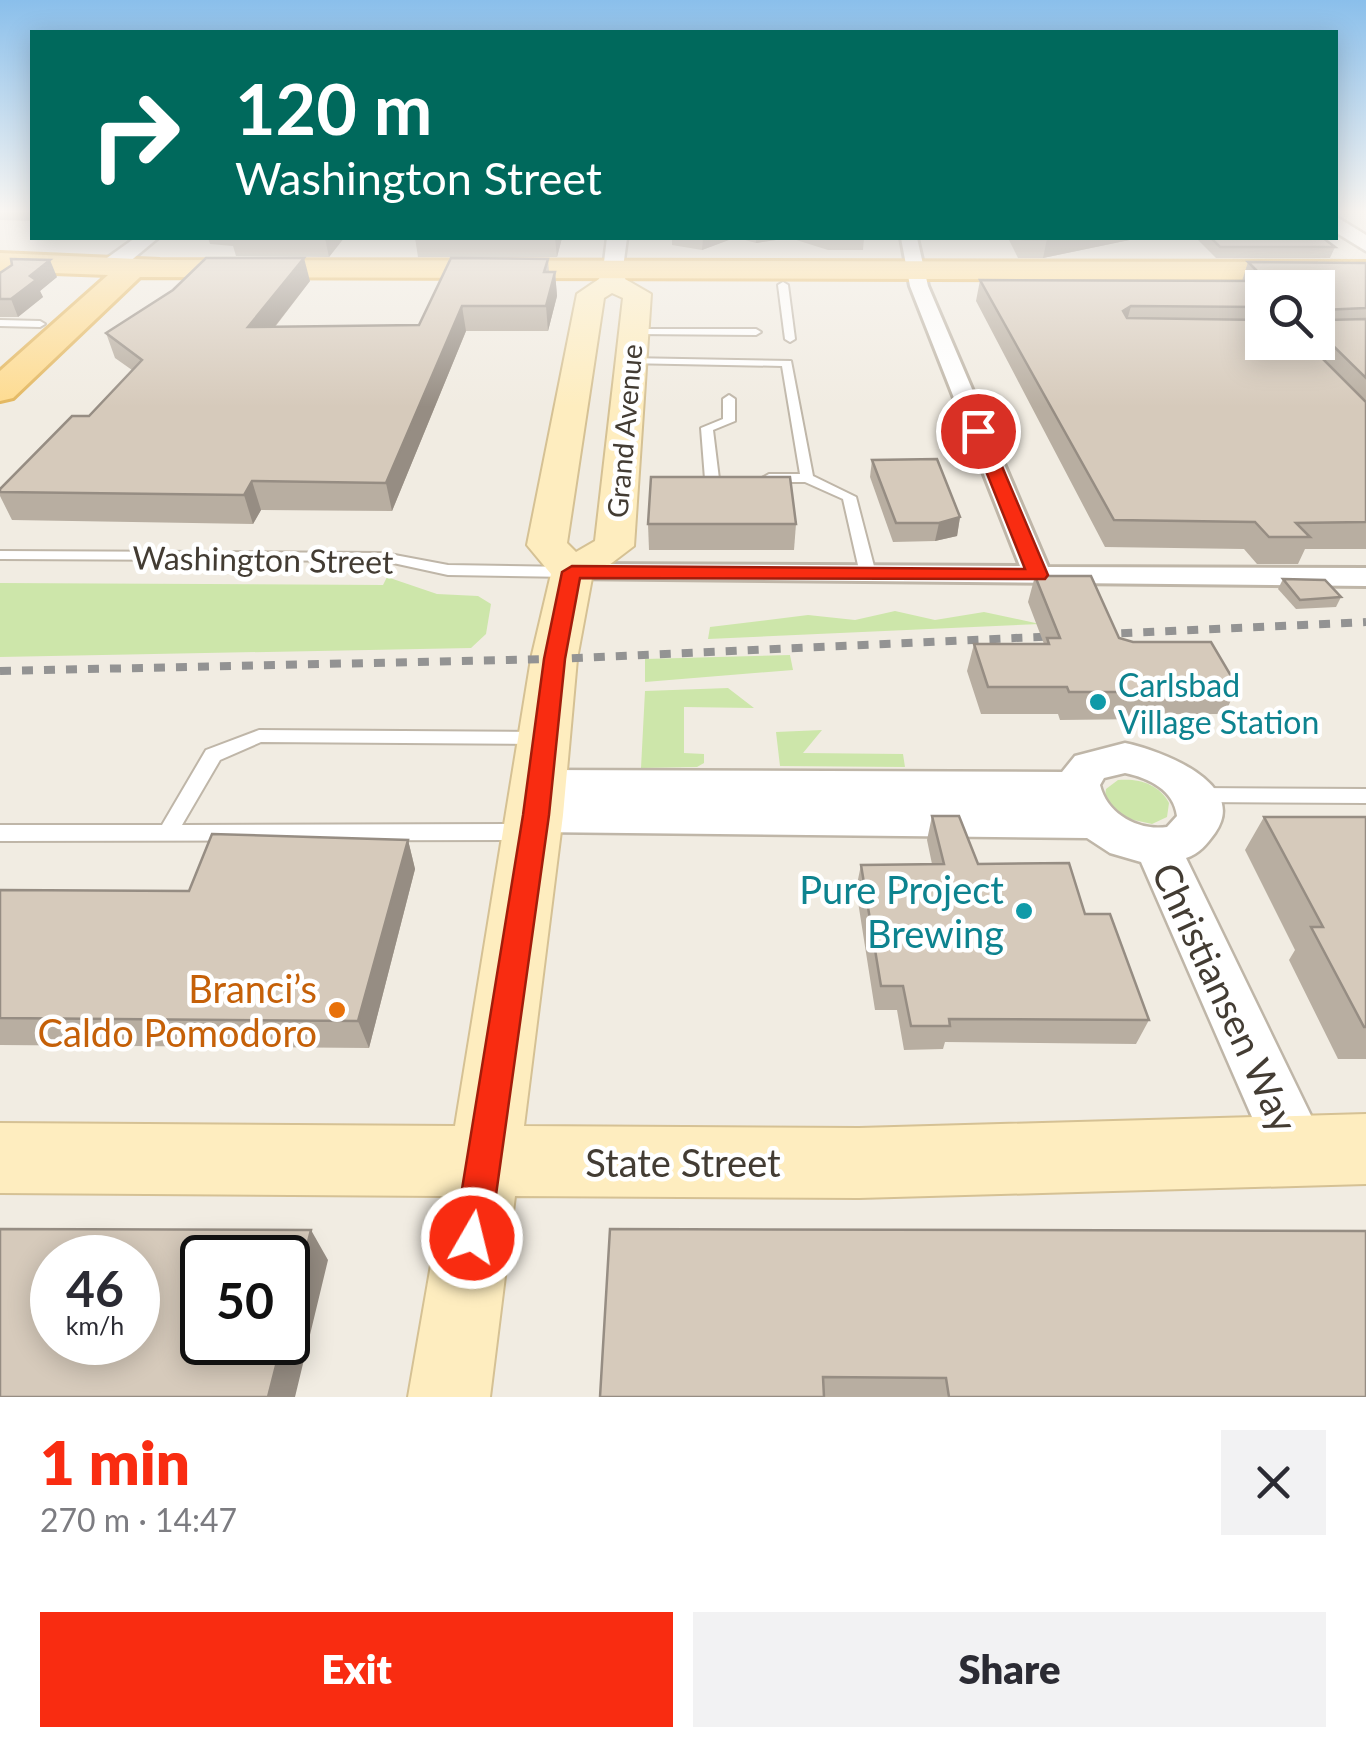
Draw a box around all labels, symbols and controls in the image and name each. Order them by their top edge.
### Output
text: 120 m [235,66,432,150]
icon: right [70,70,200,200]
text: Washington Street [235,151,602,205]
map controls [1245,270,1335,360]
button: search [1245,270,1335,360]
street label: Grand Avenue [599,343,649,519]
pin [936,389,1021,474]
icon: arrive [951,404,1006,459]
street label: Washington Street [132,537,394,581]
place label: Carlsbad Village Station [1118,665,1319,741]
marker: Carlsbad Village Station [1087,691,1109,713]
street label: Christiansen Way [1144,855,1309,1139]
place label: Pure Project Brewing [799,866,1004,956]
marker: Pure Project Brewing [1013,900,1035,922]
place label: Branci’s Caldo Pomodoro [38,965,317,1055]
marker: Branci’s Caldo Pomodoro [326,999,348,1021]
street label: State Street [585,1139,781,1185]
position arrow [420,1186,524,1290]
speed limit sign: 50 [180,1235,310,1365]
text: 46 [66,1258,124,1318]
text: km/h [66,1310,124,1340]
text: 1 min [40,1426,190,1498]
button: close [1221,1430,1326,1535]
text: 270 m · 14:47 [40,1500,237,1539]
button: Exit [40,1612,673,1727]
button: Share [693,1612,1326,1727]

